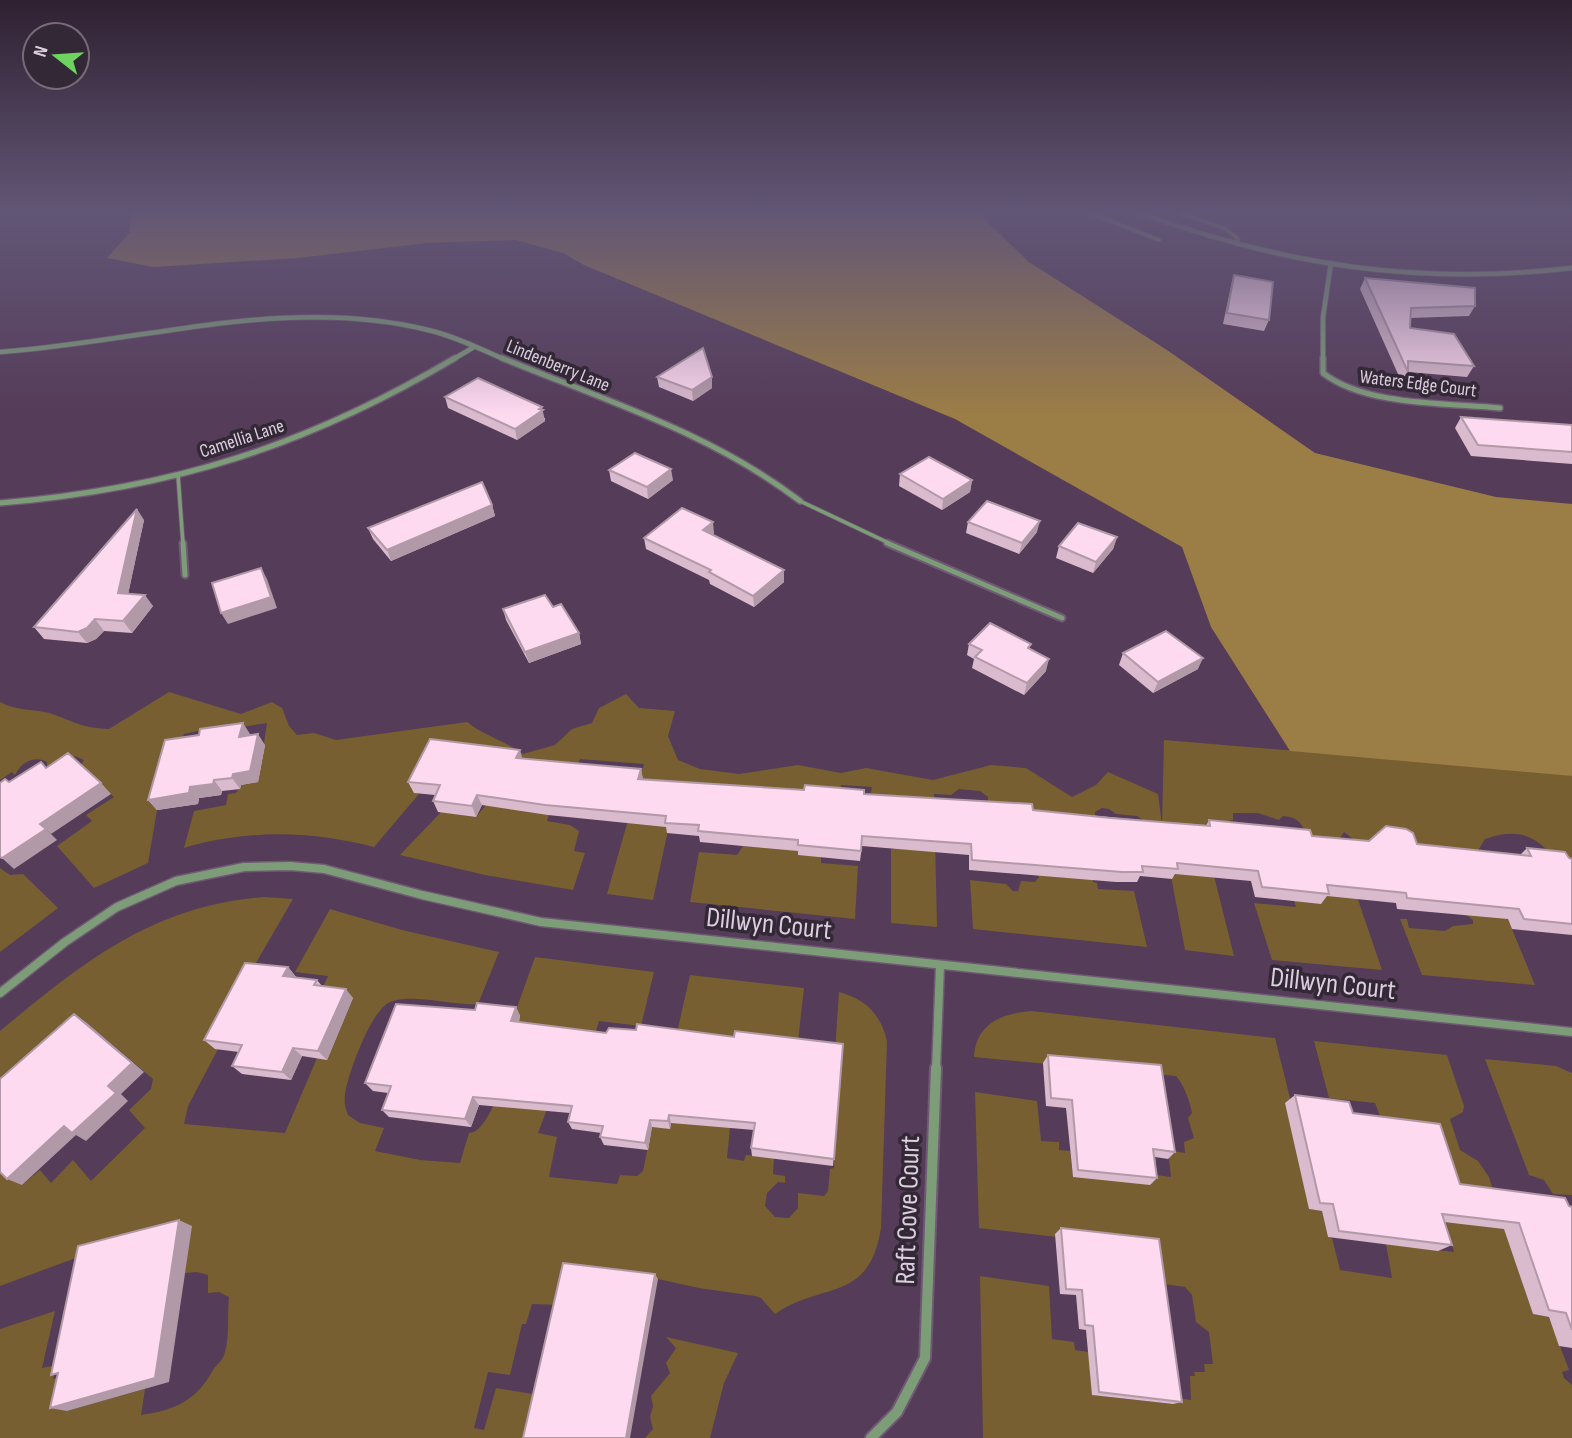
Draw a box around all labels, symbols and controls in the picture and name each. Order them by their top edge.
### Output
north arrow [21,21,91,91]
text: N [29,43,54,60]
street label: Lindenberry Lane [503,335,613,397]
street label: Waters Edge Court [1358,365,1478,403]
street label: Camellia Lane [197,415,287,463]
street label: Dillwyn Court [705,901,833,947]
street label: Dillwyn Court [1269,961,1397,1007]
street label: Raft Cove Court [889,1135,927,1285]

